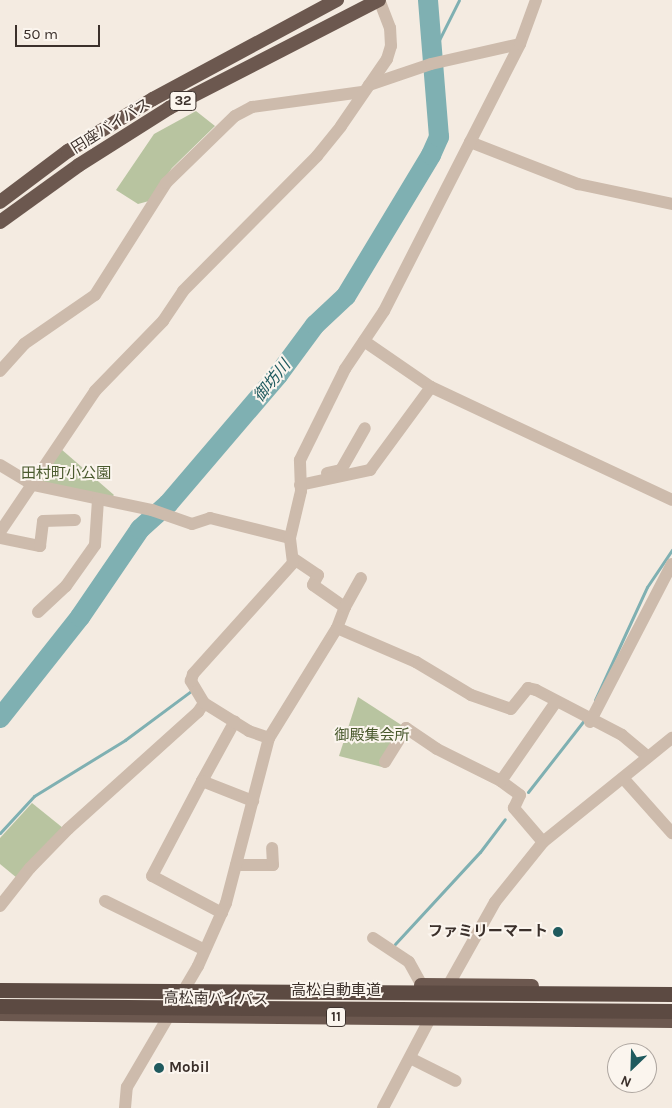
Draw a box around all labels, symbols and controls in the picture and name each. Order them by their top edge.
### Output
scale bar [18,15,102,47]
text: 50 m [23,25,58,43]
road number: 32 [169,90,197,112]
street label: 円座バイパス [68,95,154,157]
water label: 御坊川 [249,356,295,406]
park label: 田村町小公園 [21,465,111,483]
park label: 御殿集会所 [335,727,409,745]
place label: ファミリーマート [428,923,548,941]
marker: ファミリーマート [552,926,564,938]
street label: 高松自動車道 [291,982,381,1000]
street label: 高松南バイパス [163,989,269,1009]
road number: 11 [326,1006,346,1028]
north arrow [607,1043,657,1093]
place label: Mobil [169,1059,209,1077]
marker: Mobil [153,1062,165,1074]
text: N [618,1071,634,1091]

